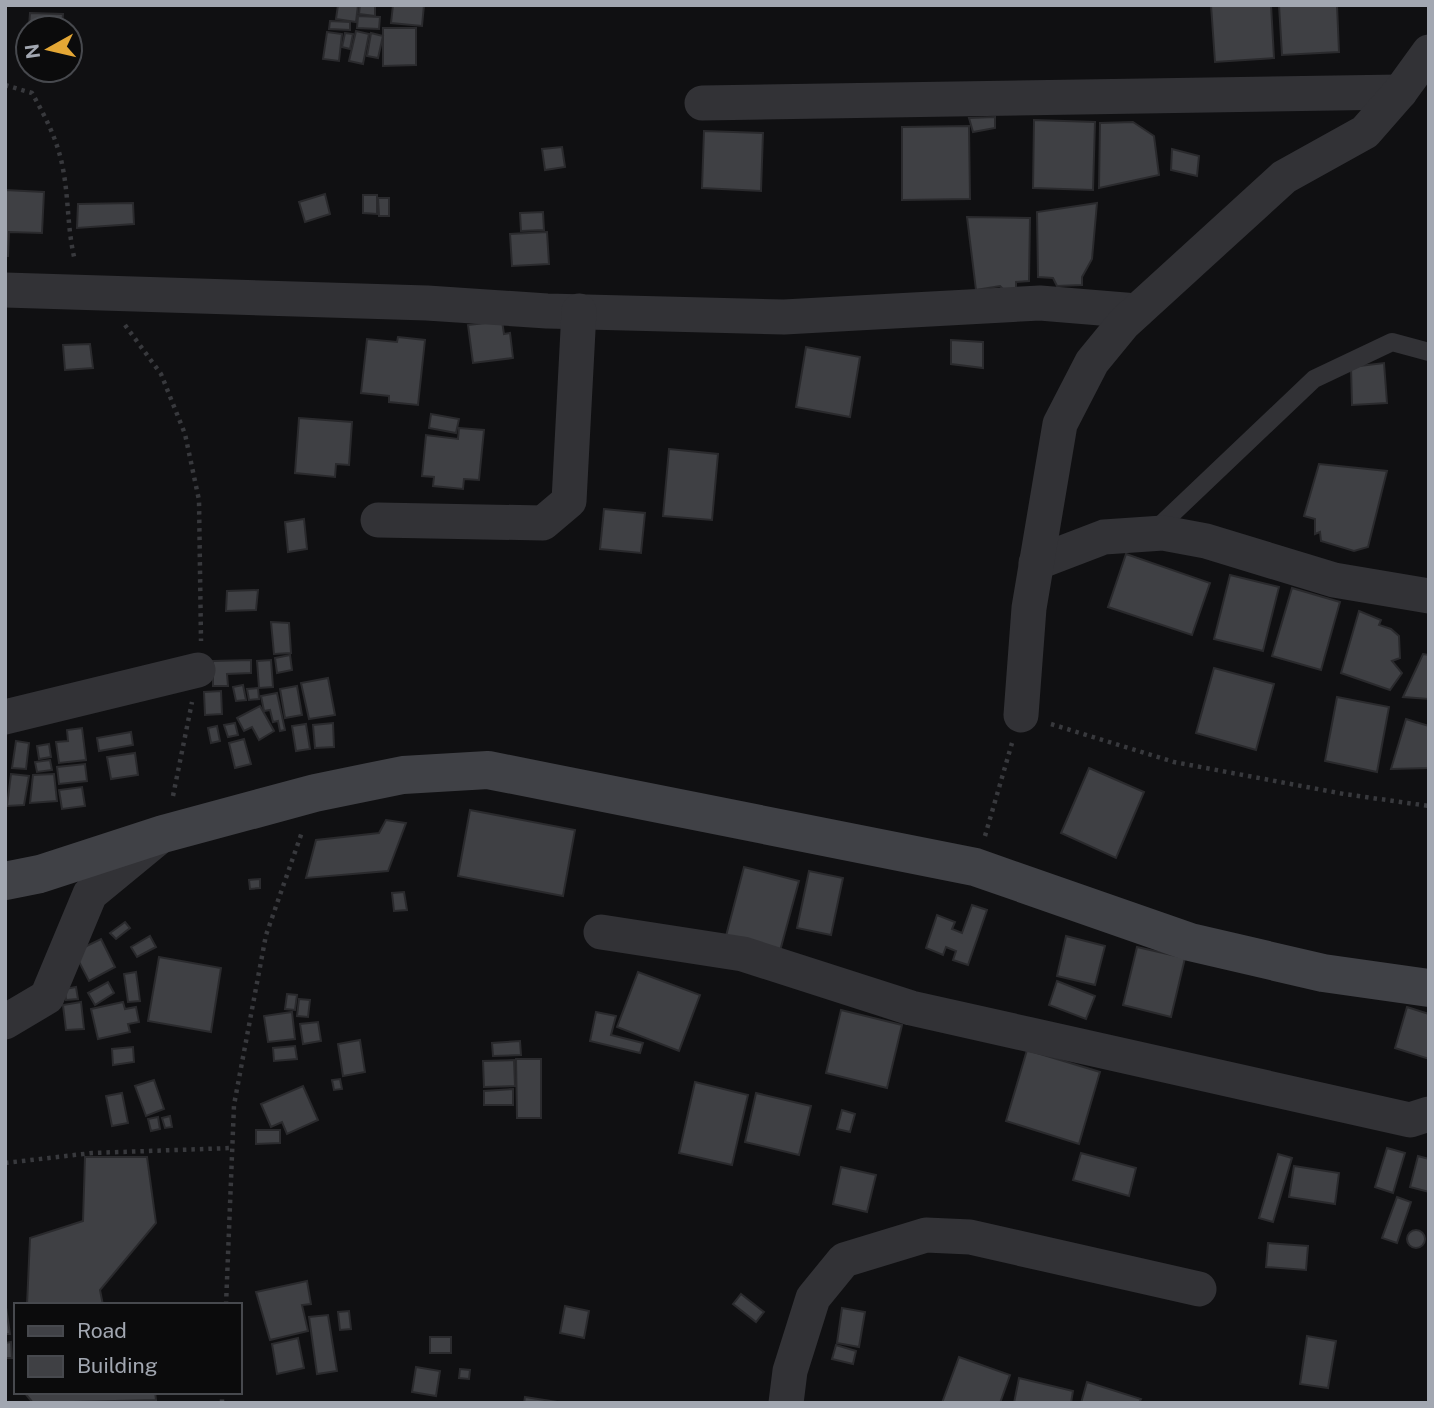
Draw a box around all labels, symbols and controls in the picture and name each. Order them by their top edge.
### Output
north arrow [14,14,84,84]
text: N [20,42,44,60]
legend [14,1303,242,1394]
text: Road [77,1318,127,1343]
text: Building [77,1353,158,1378]

